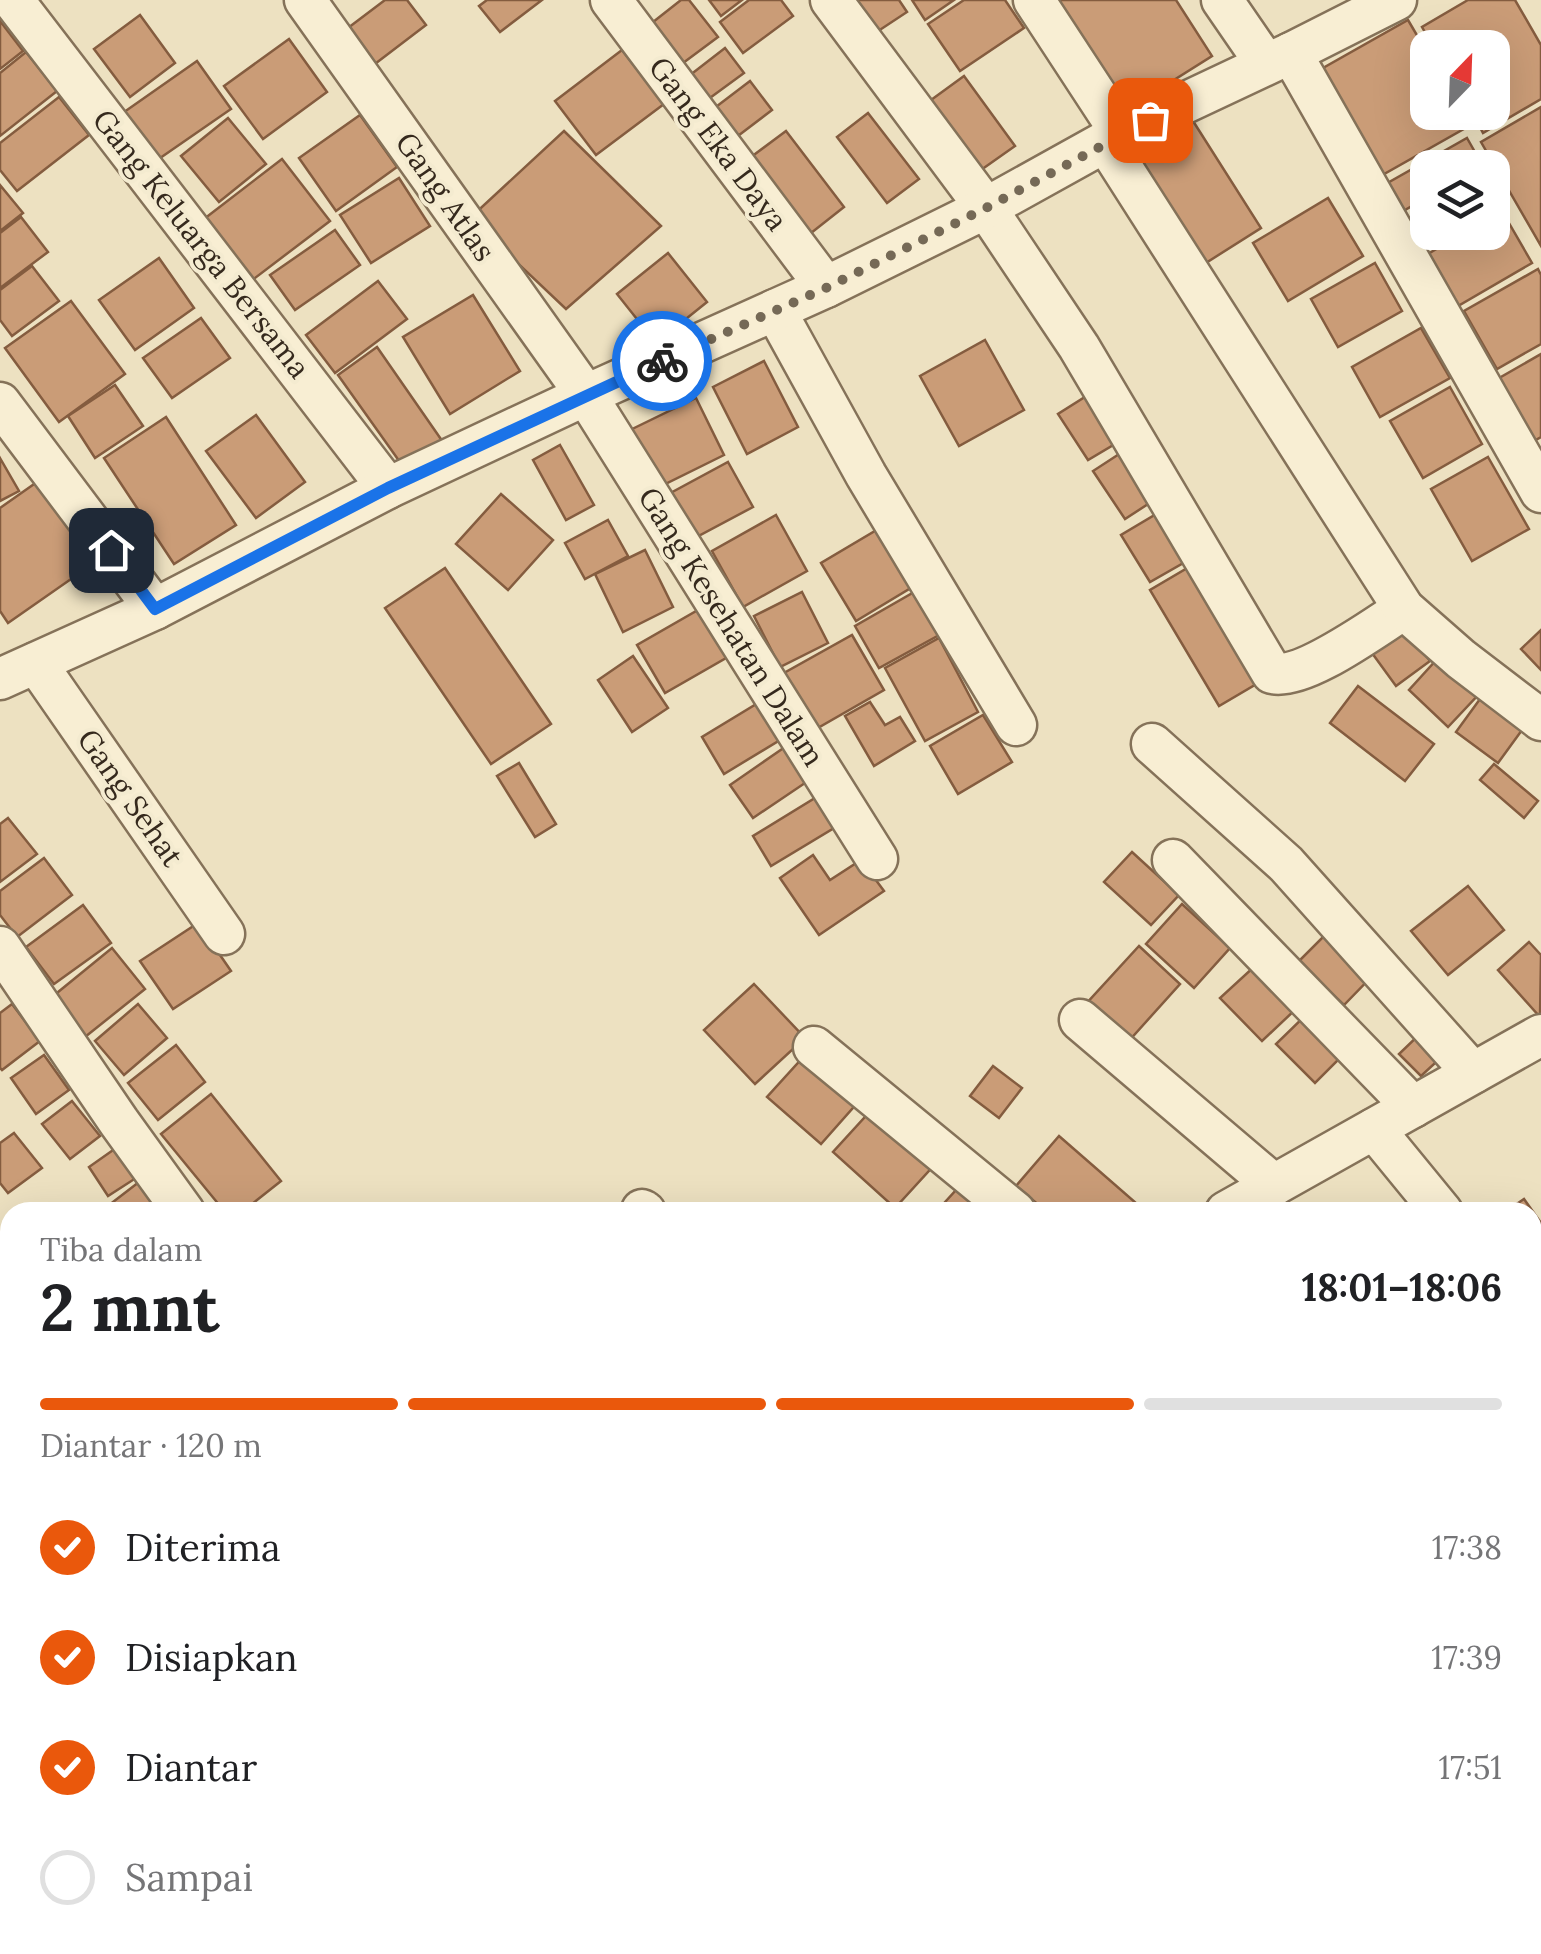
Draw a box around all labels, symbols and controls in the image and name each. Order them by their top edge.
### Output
north arrow [1410,30,1510,130]
map controls [1410,30,1510,250]
street label: Gang Eka Daya [640,49,797,238]
pin [1108,78,1193,163]
icon: bag [1123,93,1178,148]
street label: Gang Keluarga Bersama [84,101,319,386]
street label: Gang Atlas [387,125,504,269]
button: layers [1410,150,1510,250]
courier [612,311,712,411]
icon: bike [635,334,690,389]
street label: Gang Kesehatan Dalam [630,480,833,774]
pin [69,508,154,593]
icon: home [84,523,139,578]
street label: Gang Sehat [69,721,192,874]
text: Tiba dalam [40,1229,203,1270]
text: 18:01–18:06 [1302,1263,1502,1311]
text: 2 mnt [40,1266,219,1349]
text: Diantar · 120 m [40,1425,262,1466]
icon: check [40,1520,95,1575]
text: Diterima [125,1523,281,1571]
text: 17:38 [1432,1527,1502,1568]
icon: check [40,1630,95,1685]
text: Disiapkan [125,1633,298,1681]
text: 17:39 [1431,1637,1502,1678]
icon: check [40,1740,95,1795]
text: Diantar [125,1743,257,1791]
text: 17:51 [1439,1747,1502,1788]
text: Sampai [125,1853,253,1901]

